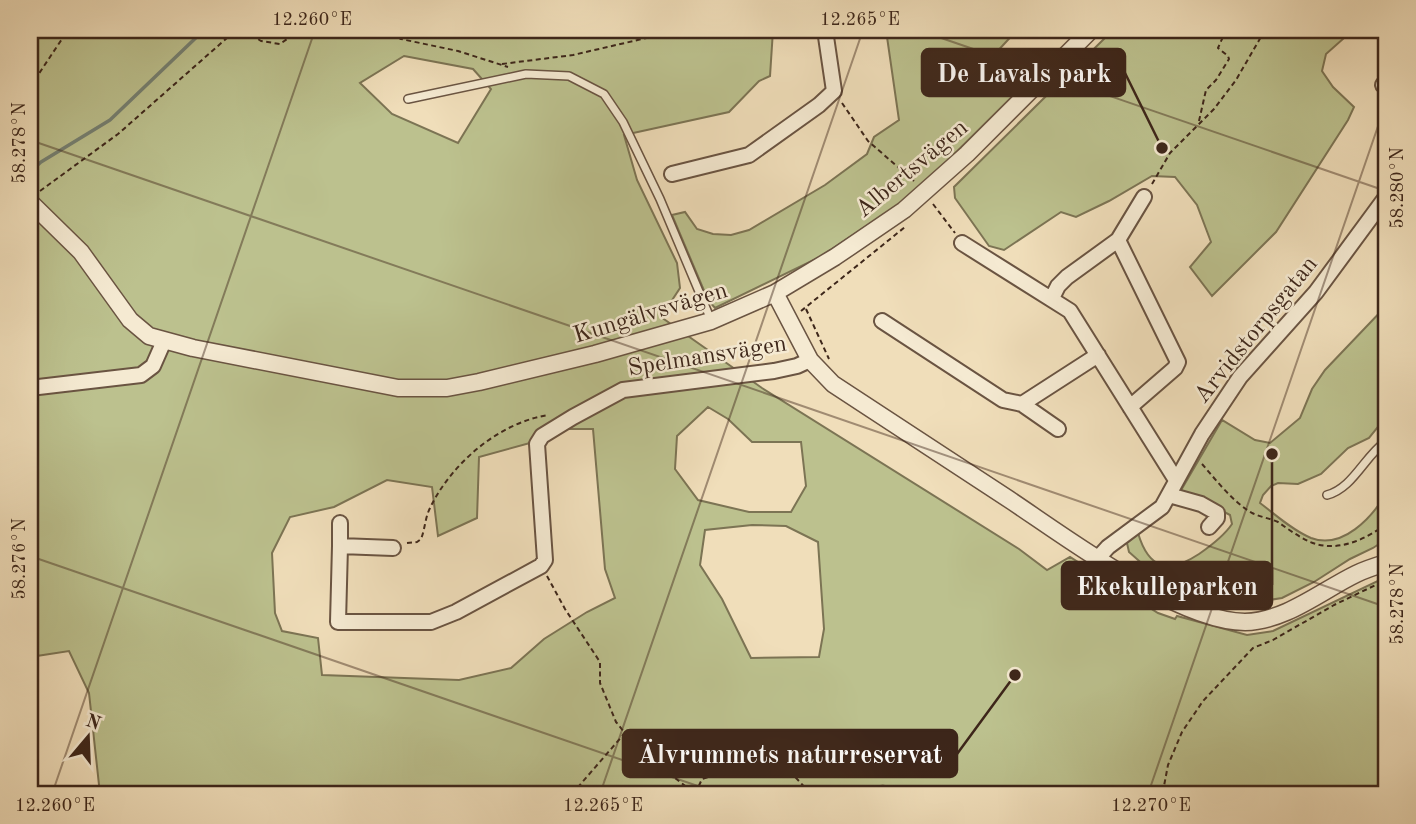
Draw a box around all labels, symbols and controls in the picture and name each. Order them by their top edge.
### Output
text: 12.260°E [272,11,352,29]
text: 12.265°E [820,11,900,29]
callout: De Lavals park [922,49,1125,96]
text: De Lavals park [937,62,1112,88]
text: 58.278°N [11,102,29,184]
street label: Albertsvägen [852,116,973,223]
text: 58.280°N [1389,147,1407,229]
street label: Arvidstorpsgatan [1190,252,1323,408]
street label: Kungälvsvägen [571,279,731,349]
street label: Spelmansvägen [626,333,789,381]
text: 58.276°N [11,518,29,600]
callout: Ekekulleparken [1062,562,1272,609]
text: 58.278°N [1389,563,1407,645]
text: Ekekulleparken [1076,575,1258,601]
north arrow [52,702,122,772]
text: N [83,712,103,735]
callout: Älvrummets naturreservat [623,730,957,777]
text: Älvrummets naturreservat [637,738,943,769]
text: 12.260°E [15,797,95,815]
text: 12.265°E [563,797,643,815]
text: 12.270°E [1111,797,1191,815]

